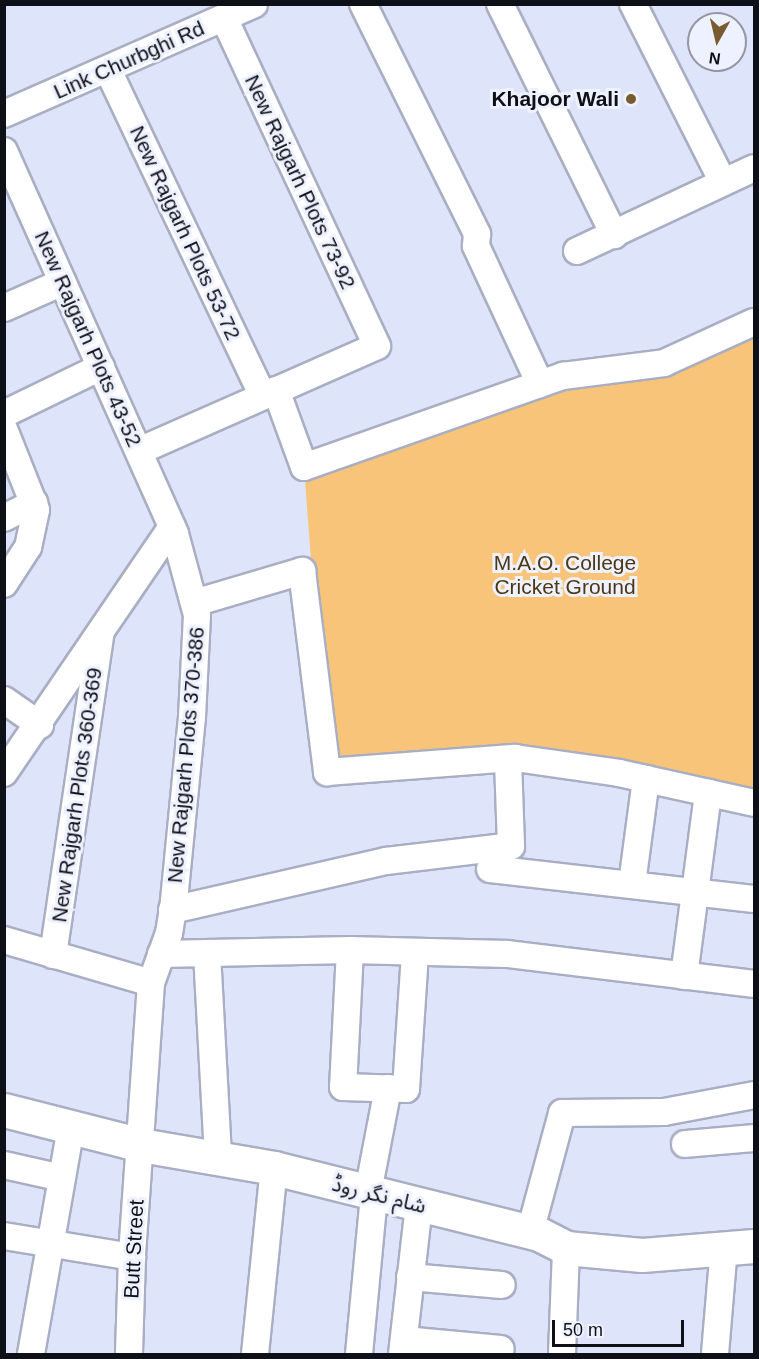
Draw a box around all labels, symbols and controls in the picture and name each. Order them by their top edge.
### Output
north arrow [687,12,747,72]
street label: Link Churbghi Rd [50,15,208,105]
text: N [708,49,722,68]
street label: New Rajgarh Plots 73-92 [239,71,361,293]
place label: Khajoor Wali [491,86,619,112]
marker: Khajoor Wali [624,92,638,106]
street label: New Rajgarh Plots 53-72 [124,122,246,344]
street label: New Rajgarh Plots 43-52 [29,227,147,451]
park label: M.A.O. College Cricket Ground [494,550,636,600]
street label: New Rajgarh Plots 370-386 [162,626,210,884]
street label: New Rajgarh Plots 360-369 [47,666,107,924]
street label: شام نگر روڈ [329,1171,429,1219]
street label: Butt Street [119,1199,149,1299]
scale bar [555,1308,687,1346]
text: 50 m [563,1320,603,1340]

